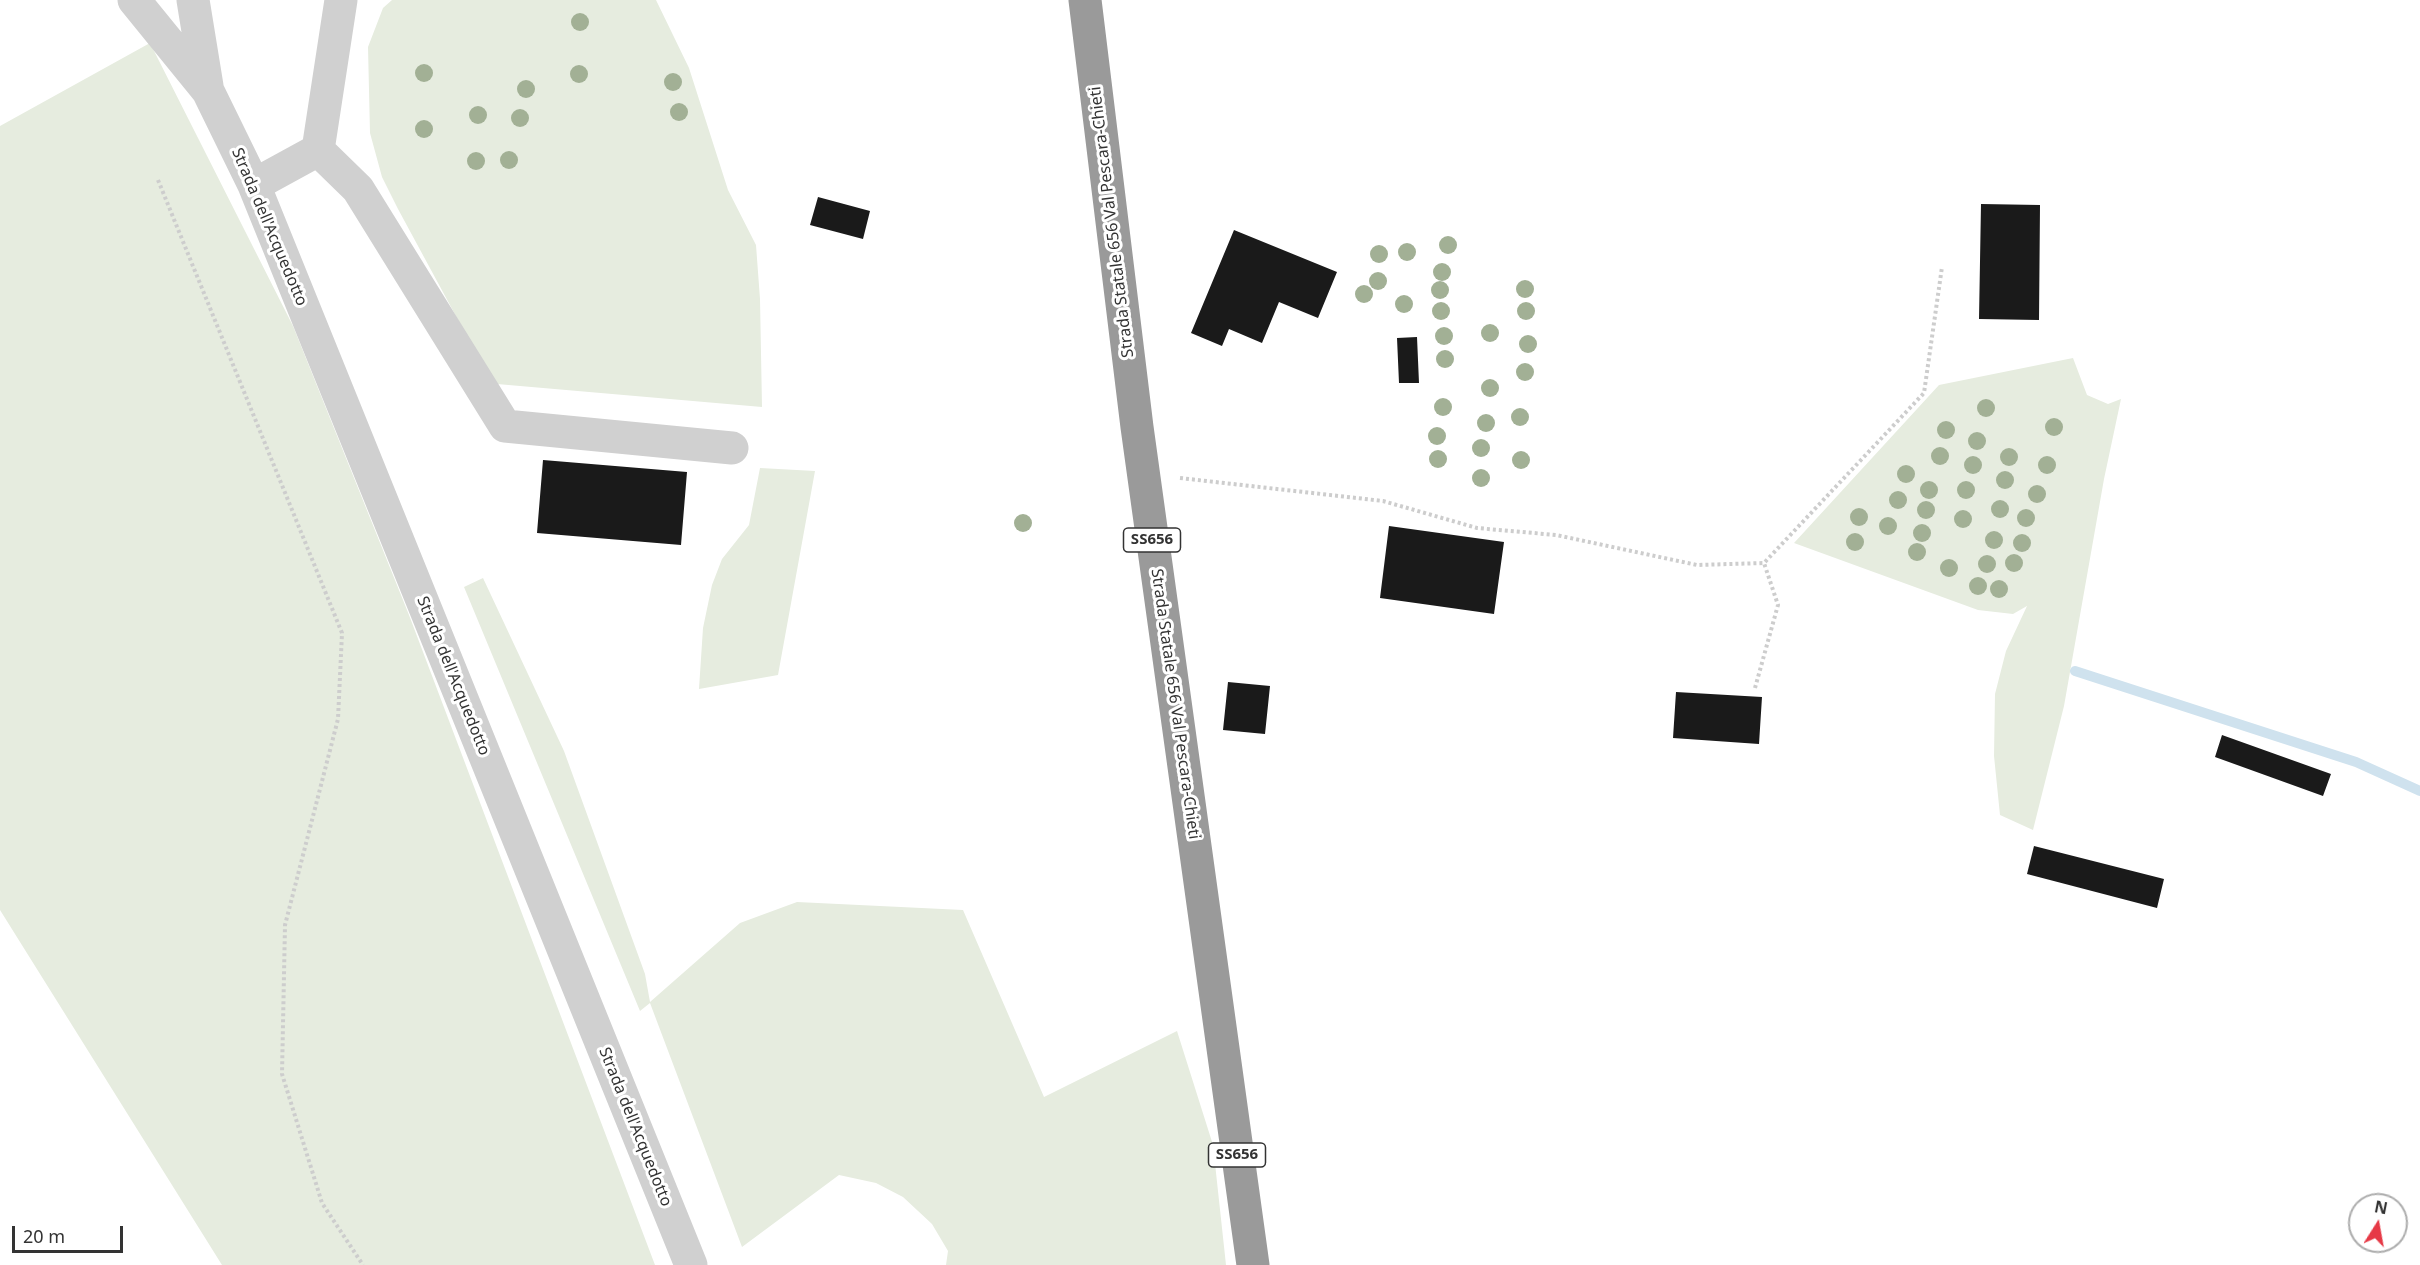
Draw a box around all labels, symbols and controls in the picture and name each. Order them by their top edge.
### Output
street label: Strada Statale 656 Val Pescara-Chieti [1086,85,1138,359]
street label: Strada dell'Acquedotto [227,145,311,309]
road number: SS656 [1124,528,1180,552]
street label: Strada Statale 656 Val Pescara-Chieti [1146,567,1204,841]
street label: Strada dell'Acquedotto [412,594,494,758]
street label: Strada dell'Acquedotto [594,1045,676,1209]
road number: SS656 [1208,1143,1266,1167]
north arrow [2348,1193,2408,1253]
text: N [2373,1195,2390,1219]
scale bar [15,1214,126,1252]
text: 20 m [23,1224,65,1248]

